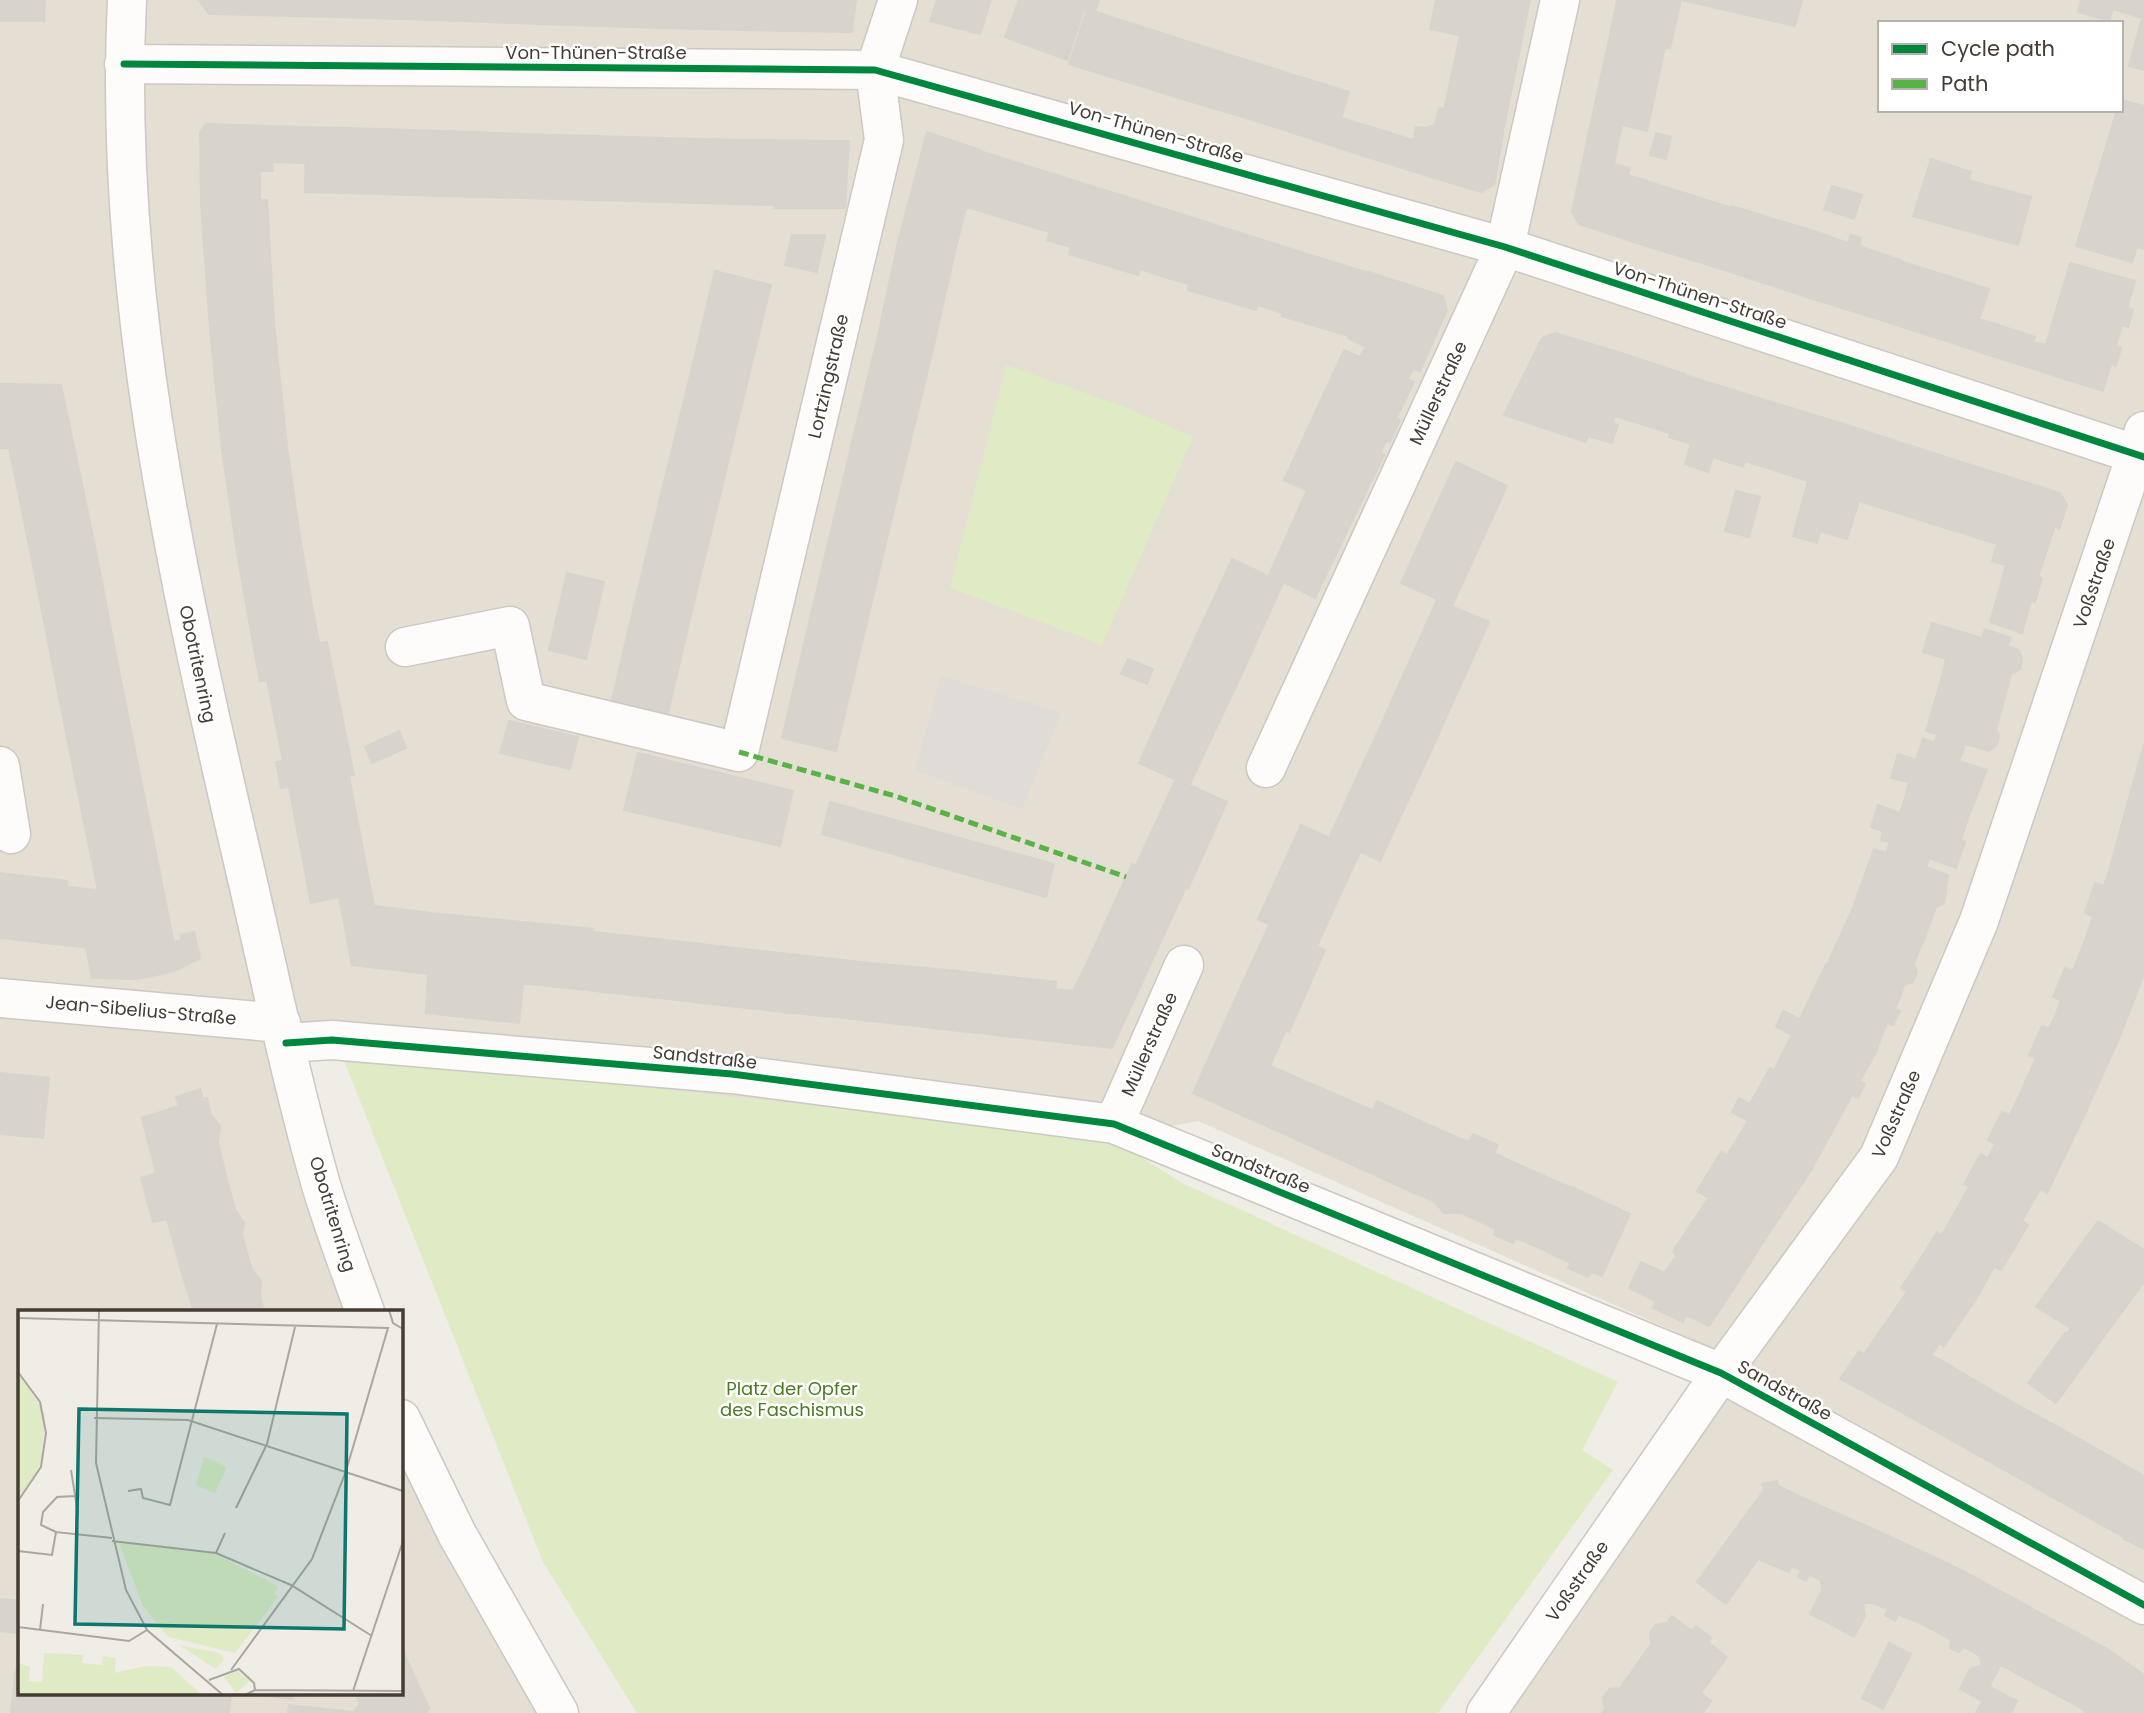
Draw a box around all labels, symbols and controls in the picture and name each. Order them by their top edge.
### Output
legend [1878,21,2123,112]
text: Cycle path [1941,34,2055,63]
street label: Von-Thünen-Straße [505,40,687,65]
text: Path [1941,69,1988,98]
street label: Von-Thünen-Straße [1065,95,1247,169]
street label: Von-Thünen-Straße [1610,255,1790,335]
street label: Lortzingstraße [802,311,854,441]
street label: Müllerstraße [1403,337,1473,449]
street label: Voßstraße [2067,534,2121,632]
street label: Obotritenring [173,603,223,725]
street label: Müllerstraße [1115,988,1183,1100]
street label: Jean-Sibelius-Straße [44,989,238,1031]
street label: Sandstraße [652,1039,758,1075]
street label: Voßstraße [1865,1066,1927,1162]
street label: Sandstraße [1208,1137,1314,1199]
street label: Obotritenring [304,1153,362,1275]
inset map [18,1310,402,1696]
street label: Sandstraße [1733,1354,1837,1426]
park label: Platz der Opfer des Faschismus [720,1376,864,1422]
street label: Voßstraße [1540,1535,1614,1627]

